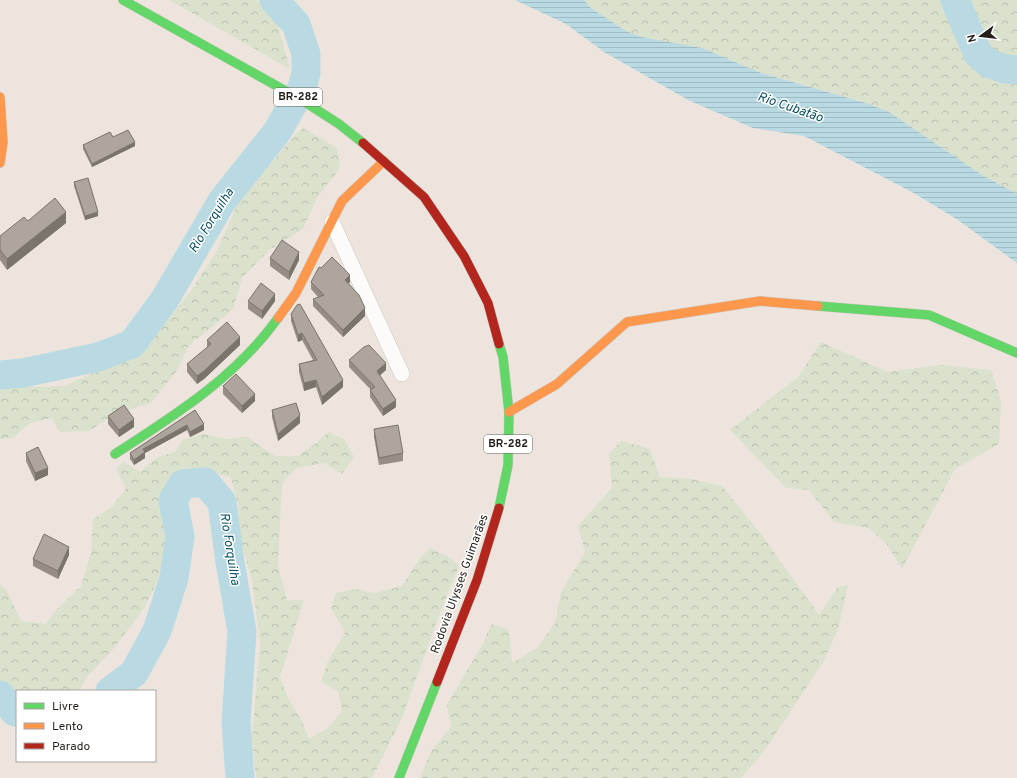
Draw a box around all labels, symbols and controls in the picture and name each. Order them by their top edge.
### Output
north arrow [961,16,1001,56]
text: N [965,33,980,44]
road number: BR-282 [274,88,322,106]
water label: Rio Cubatão [755,89,825,127]
water label: Rio Forquilha [186,186,238,256]
road number: BR-282 [484,435,532,453]
water label: Rio Forquilha [215,512,243,587]
street label: Rodovia Ulysses Guimarães [427,512,493,656]
legend [16,690,156,762]
text: Livre [52,699,79,715]
text: Lento [52,719,83,735]
text: Parado [52,739,90,755]

